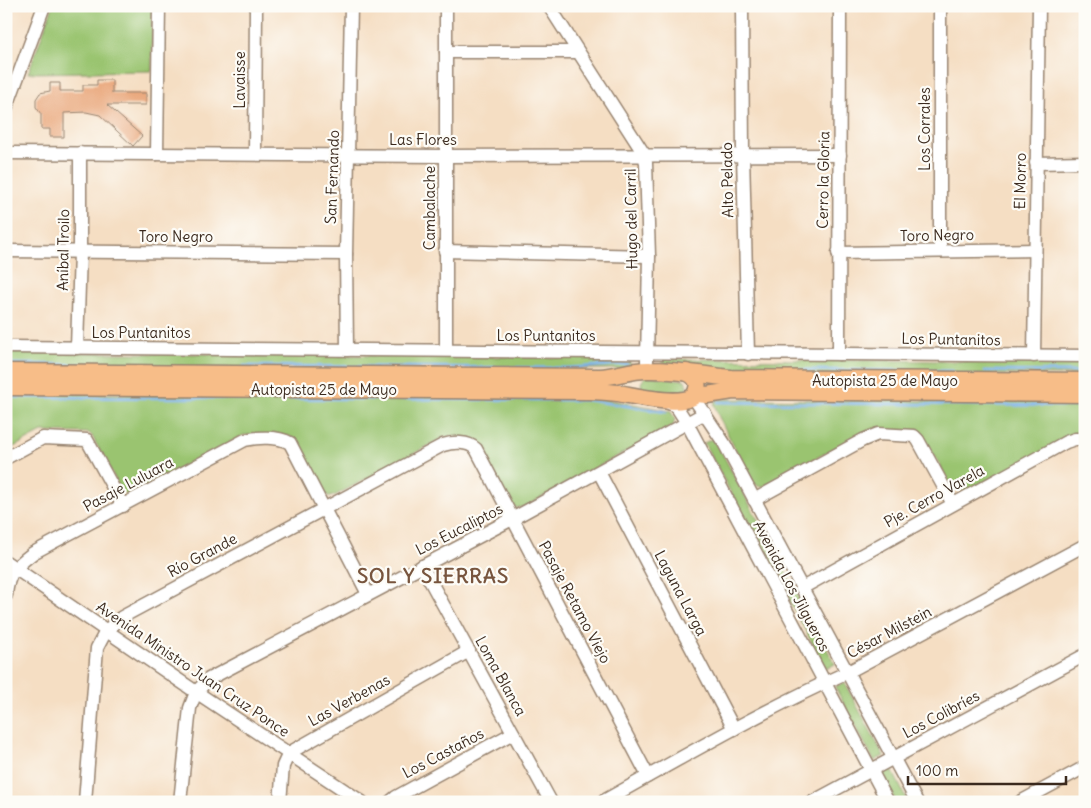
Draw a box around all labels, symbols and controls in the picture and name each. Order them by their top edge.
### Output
street label: Lavaisse [230,51,249,109]
street label: Los Corrales [915,87,934,171]
street label: San Fernando [321,130,343,224]
street label: Las Flores [389,130,457,149]
street label: Cerro la Gloria [813,130,833,229]
street label: Alto Pelado [717,142,737,218]
street label: El Morro [1010,152,1030,210]
street label: Cambalache [420,166,439,250]
street label: Hugo del Carril [621,168,641,270]
street label: Aníbal Troilo [53,209,73,291]
street label: Toro Negro [900,225,974,245]
street label: Toro Negro [139,227,213,246]
street label: Los Puntanitos [91,323,191,342]
street label: Los Puntanitos [496,326,596,345]
street label: Los Puntanitos [901,329,1001,349]
street label: Autopista 25 de Mayo [812,371,958,390]
street label: Autopista 25 de Mayo [251,380,397,399]
street label: Pasaje Luluara [80,452,177,516]
street label: Pje. Cerro Varela [881,460,988,531]
street label: Los Eucaliptos [412,499,506,559]
street label: Avenida Los Jilgueros [749,517,835,655]
street label: Río Grande [164,529,240,581]
street label: Pasaje Retamo Viejo [535,537,615,667]
street label: Laguna Larga [651,547,712,639]
district label: SOL Y SIERRAS [357,563,509,588]
street label: Avenida Ministro Juan Cruz Ponce [93,597,293,741]
street label: César Milstein [843,602,935,662]
street label: Loma Blanca [471,633,531,720]
street label: Las Verbenas [305,670,393,730]
street label: Los Colibríes [899,686,983,742]
street label: Los Castaños [399,724,487,782]
scale bar [908,753,1066,785]
text: 100 m [916,761,958,780]

